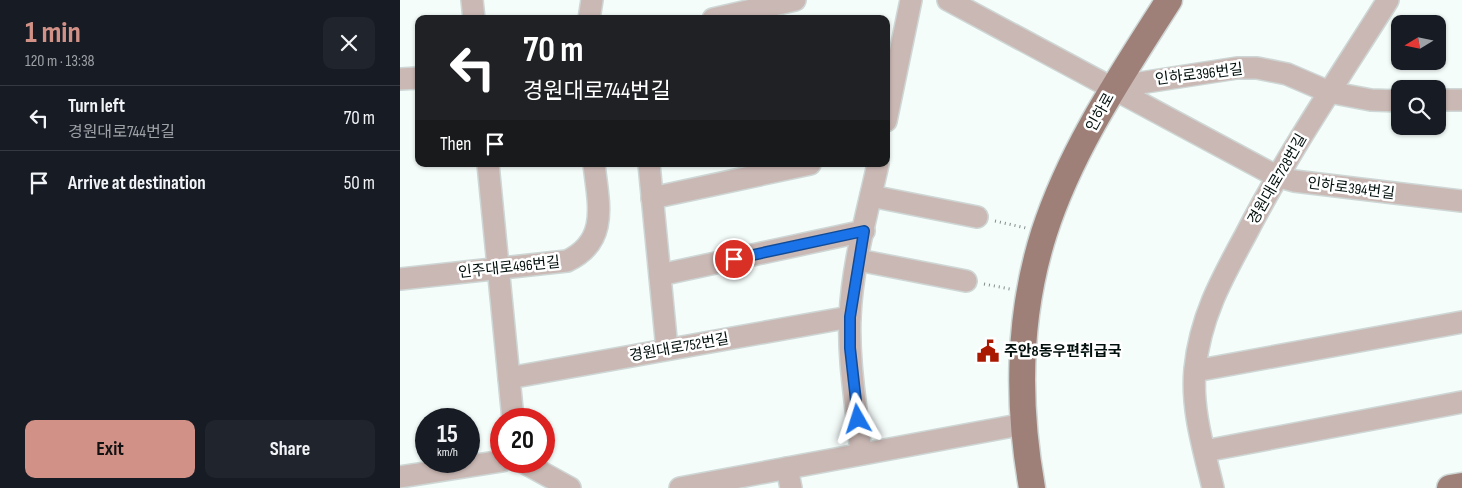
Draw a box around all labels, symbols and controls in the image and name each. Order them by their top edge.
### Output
text: 1 min [25,15,81,51]
north arrow [1391,15,1446,70]
map controls [1391,15,1446,135]
button: close [323,17,375,69]
text: 70 m [523,29,583,72]
icon: left [440,35,505,100]
text: 120 m · 13:38 [25,52,95,71]
street label: 인하로396번길 [1154,60,1244,89]
text: 경원대로744번길 [523,78,671,105]
button: search [1391,80,1446,135]
street label: 인하로 [1082,90,1119,135]
text: Turn left [68,95,125,118]
icon: left [25,104,53,132]
text: 70 m [344,107,375,130]
text: 경원대로744번길 [68,123,175,142]
icon: arrive [481,130,509,158]
street label: 경원대로728번길 [1244,131,1311,228]
text: Then [440,133,471,156]
icon: arrive [25,169,53,197]
text: Arrive at destination [68,172,206,195]
text: 50 m [344,172,375,195]
street label: 인하로394번길 [1306,174,1396,203]
pin [713,238,755,280]
icon: arrive [720,245,748,273]
street label: 인주대로496번길 [457,253,561,282]
street label: 경원대로752번길 [628,329,730,366]
public building icon: 주안8동우편취급국 [975,338,1001,364]
place label: 주안8동우편취급국 [1004,342,1122,361]
position arrow [831,392,883,444]
speed limit sign: 20 [490,408,555,473]
text: 15 [437,419,458,450]
button: Exit [25,420,195,478]
button: Share [205,420,375,478]
text: km/h [437,445,458,460]

